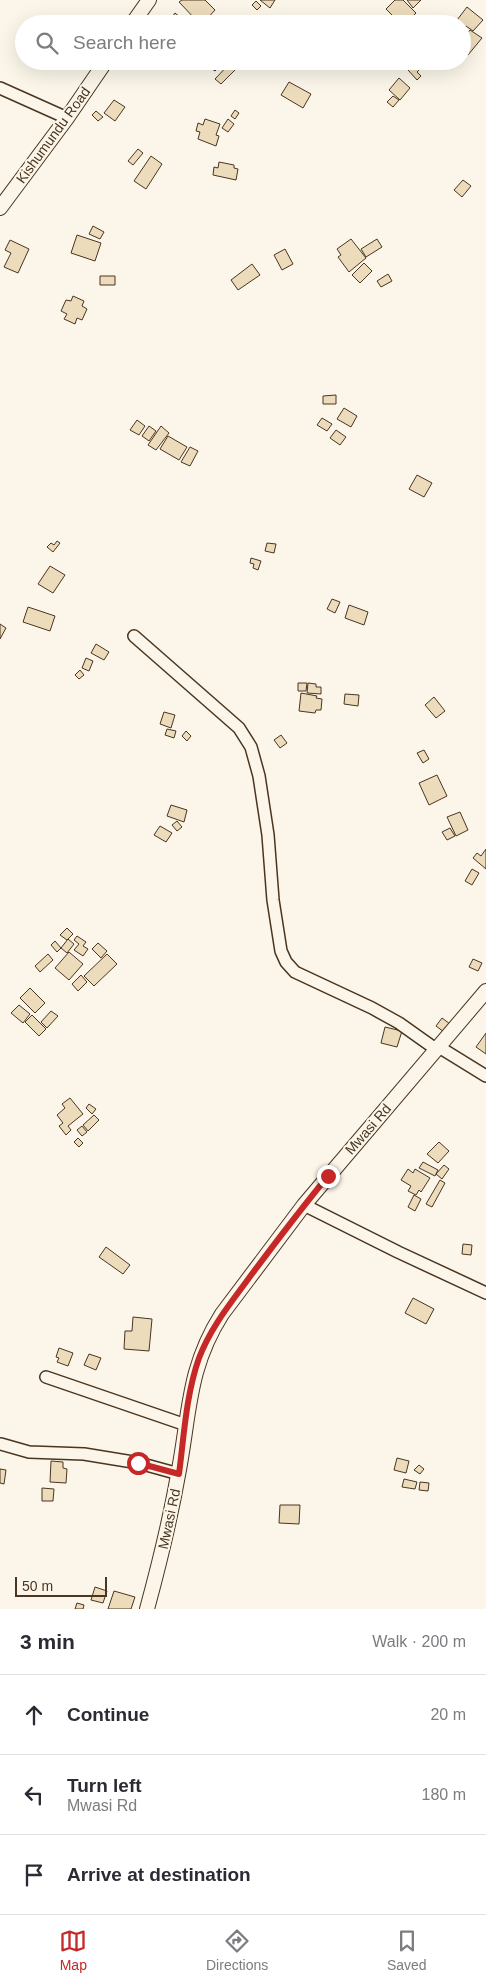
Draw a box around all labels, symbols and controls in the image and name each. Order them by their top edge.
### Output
search box [15,15,471,70]
icon: search [33,29,61,57]
text: Search here [73,32,177,53]
street label: Kishumundu Road [13,84,93,186]
street label: Mwasi Rd [342,1101,394,1157]
route end [317,1165,340,1188]
route start [127,1452,150,1475]
street label: Mwasi Rd [155,1487,183,1551]
scale bar [15,1574,108,1597]
text: 50 m [22,1578,53,1594]
text: 3 min [20,1630,75,1653]
text: Walk · 200 m [372,1633,466,1650]
icon: ahead [20,1701,48,1729]
text: Continue [67,1704,149,1725]
text: 20 m [430,1706,466,1723]
text: Turn left [67,1775,142,1796]
icon: left [20,1781,48,1809]
text: 180 m [422,1786,466,1803]
text: Mwasi Rd [67,1797,137,1814]
icon: arrive [20,1861,48,1889]
text: Arrive at destination [67,1864,251,1885]
tab: Map [59,1927,87,1973]
tab: Directions [206,1927,268,1973]
tab: Saved [387,1927,427,1973]

